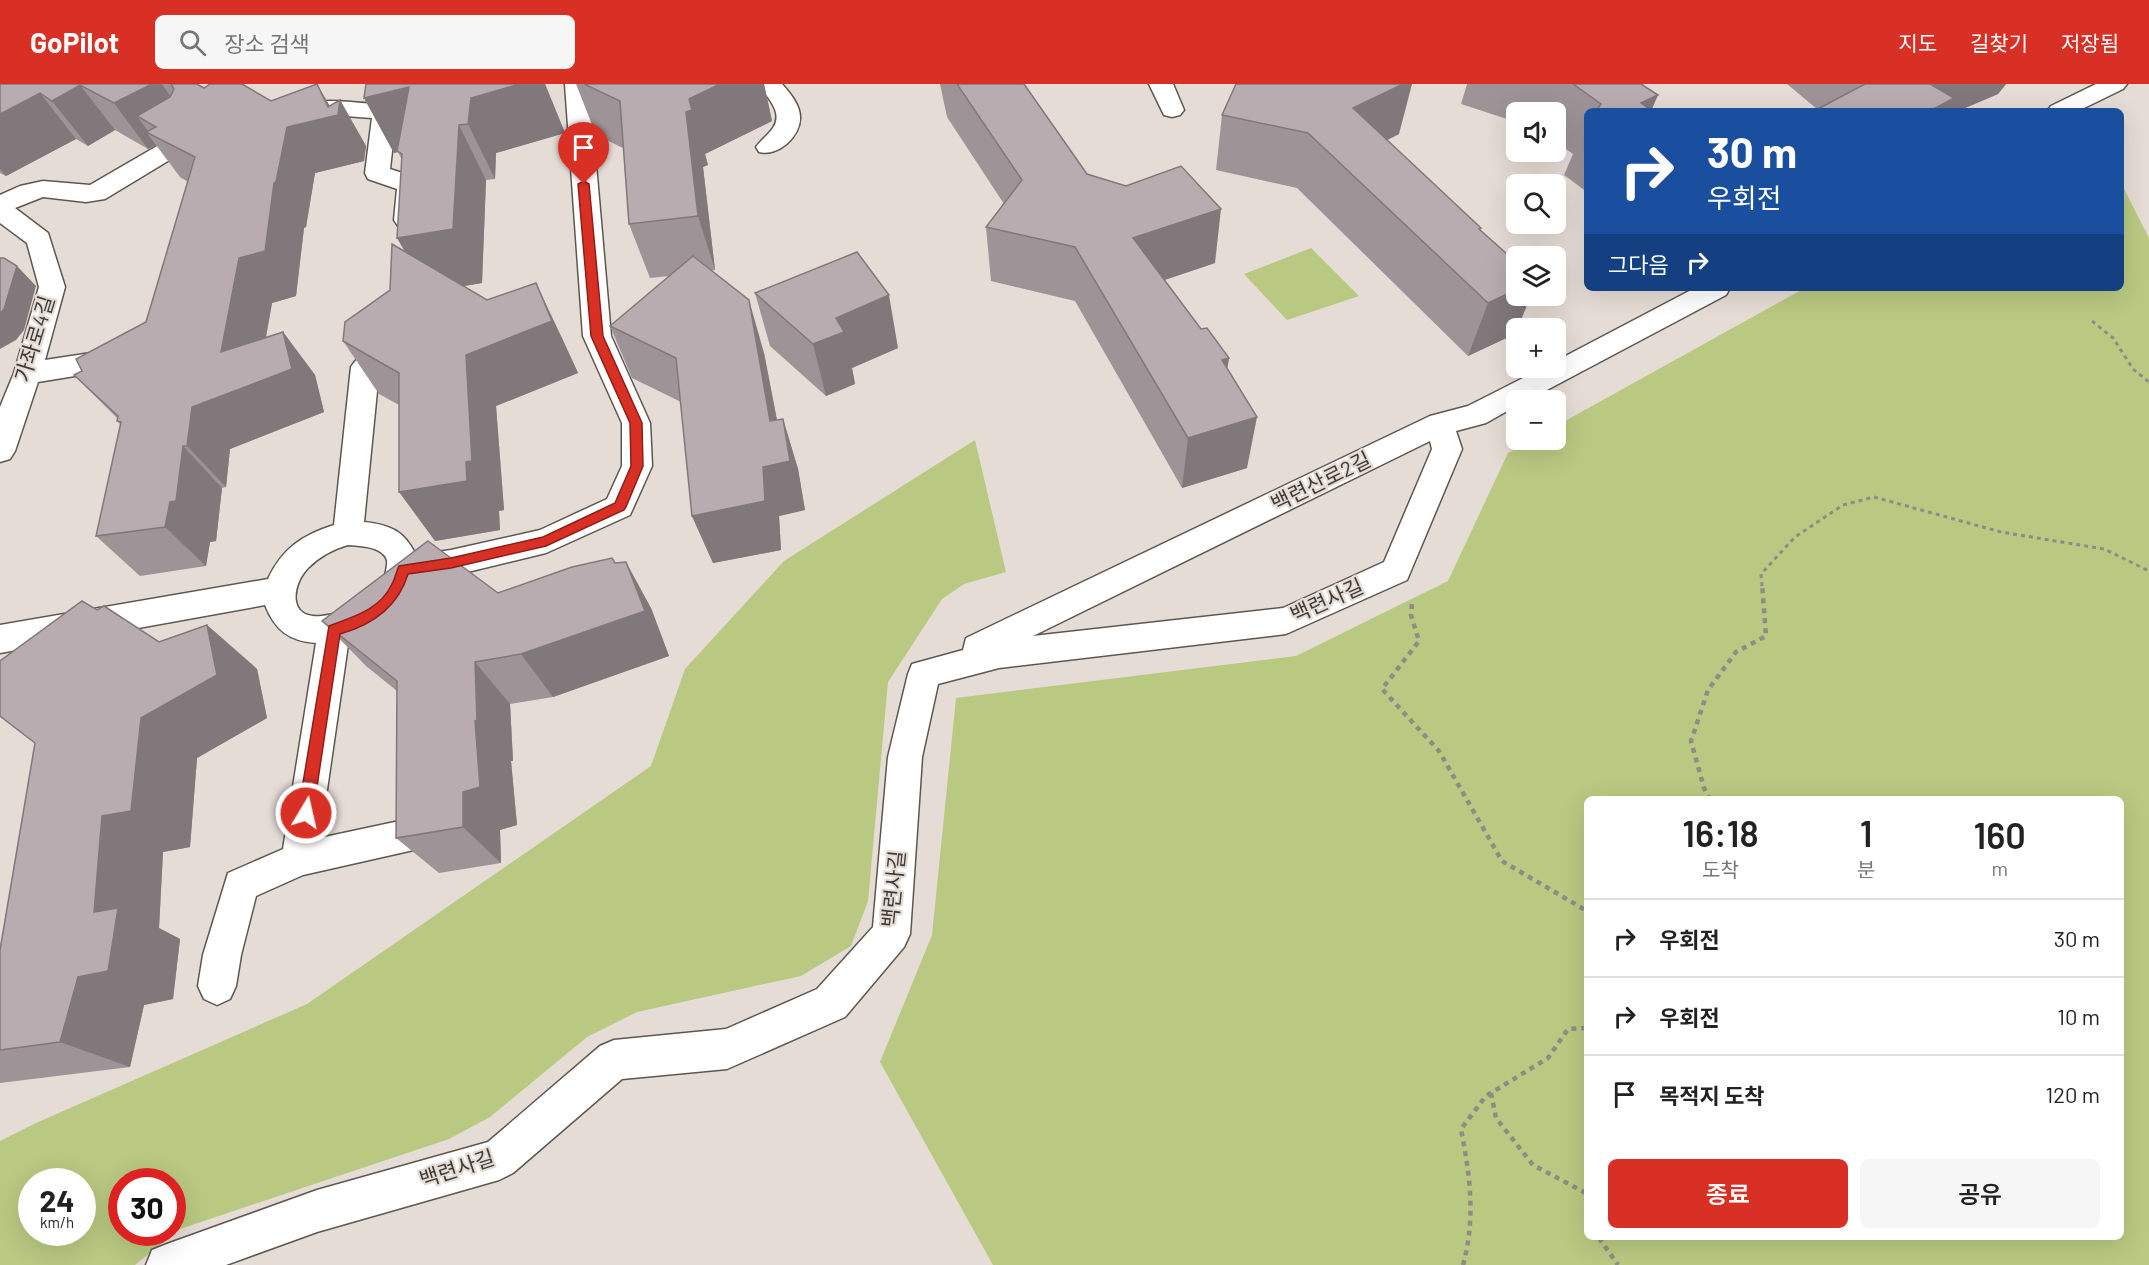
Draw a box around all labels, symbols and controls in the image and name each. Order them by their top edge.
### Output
search box [155,15,575,69]
text: GoPilot [30,25,119,59]
icon: search [176,26,209,59]
text: 장소 검색 [224,30,310,56]
text: 지도 [1898,30,1937,55]
text: 길찾기 [1970,30,2028,55]
text: 저장됨 [2061,30,2119,55]
map controls [1506,102,1566,450]
button: sound [1506,102,1566,162]
pin [558,122,609,184]
text: 30 m [1707,126,1797,176]
icon: arrive [567,131,600,164]
icon: right [1608,132,1686,210]
button: search [1506,174,1566,234]
text: 우회전 [1707,181,1782,213]
button: layers [1506,246,1566,306]
icon: right [1681,246,1714,279]
text: 그다음 [1608,251,1669,277]
street label: 가좌로4길 [9,292,59,385]
button: + [1506,318,1566,378]
button: − [1506,390,1566,450]
street label: 백련산로2길 [1266,446,1374,516]
street label: 백련사길 [1286,572,1367,627]
position arrow [274,781,338,845]
text: 16:18 [1682,811,1759,854]
text: 1 [1860,811,1872,854]
text: 160 [1974,813,2026,856]
street label: 백련사길 [876,849,909,929]
text: m [1991,856,2008,880]
text: 도착 [1702,857,1739,881]
text: 분 [1857,857,1875,881]
icon: right [1608,922,1641,955]
text: 30 m [2054,925,2100,951]
text: 우회전 [1659,926,1720,952]
icon: right [1608,1000,1641,1033]
text: 10 m [2057,1003,2100,1029]
text: 우회전 [1659,1004,1720,1030]
icon: arrive [1608,1078,1641,1111]
text: 120 m [2045,1081,2100,1107]
text: 목적지 도착 [1659,1082,1765,1108]
street label: 백련사길 [416,1144,497,1191]
button: 종료 [1608,1159,1848,1228]
button: 공유 [1860,1159,2100,1228]
speed limit sign: 30 [108,1168,186,1246]
text: 24 [40,1182,74,1218]
text: km/h [40,1213,74,1231]

